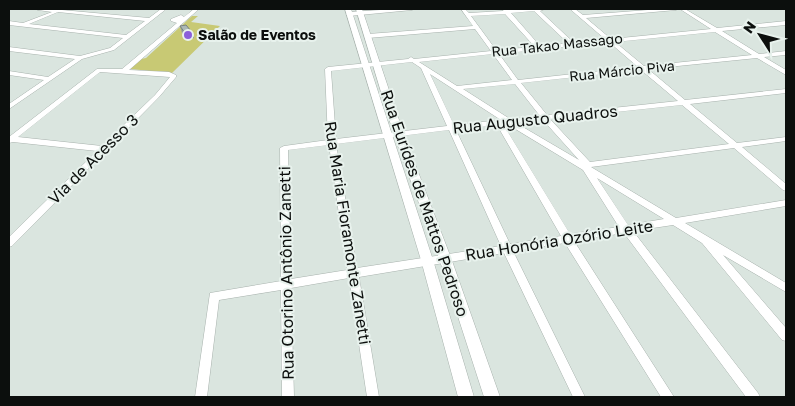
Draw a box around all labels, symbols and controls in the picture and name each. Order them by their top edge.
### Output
north arrow [735,10,785,60]
text: N [739,18,759,36]
place label: Salão de Eventos [198,26,316,43]
marker: Salão de Eventos [182,29,194,41]
street label: Rua Takao Massago [491,29,623,60]
street label: Rua Márcio Piva [568,57,676,84]
street label: Rua Eurídes de Mattos Pedroso [377,87,473,319]
street label: Rua Augusto Quadros [451,100,619,138]
street label: Via de Acesso 3 [44,110,142,208]
street label: Rua Maria Fioramonte Zanetti [320,120,376,346]
street label: Rua Otorino Antônio Zanetti [274,166,298,380]
street label: Rua Honória Ozório Leite [464,215,654,265]

